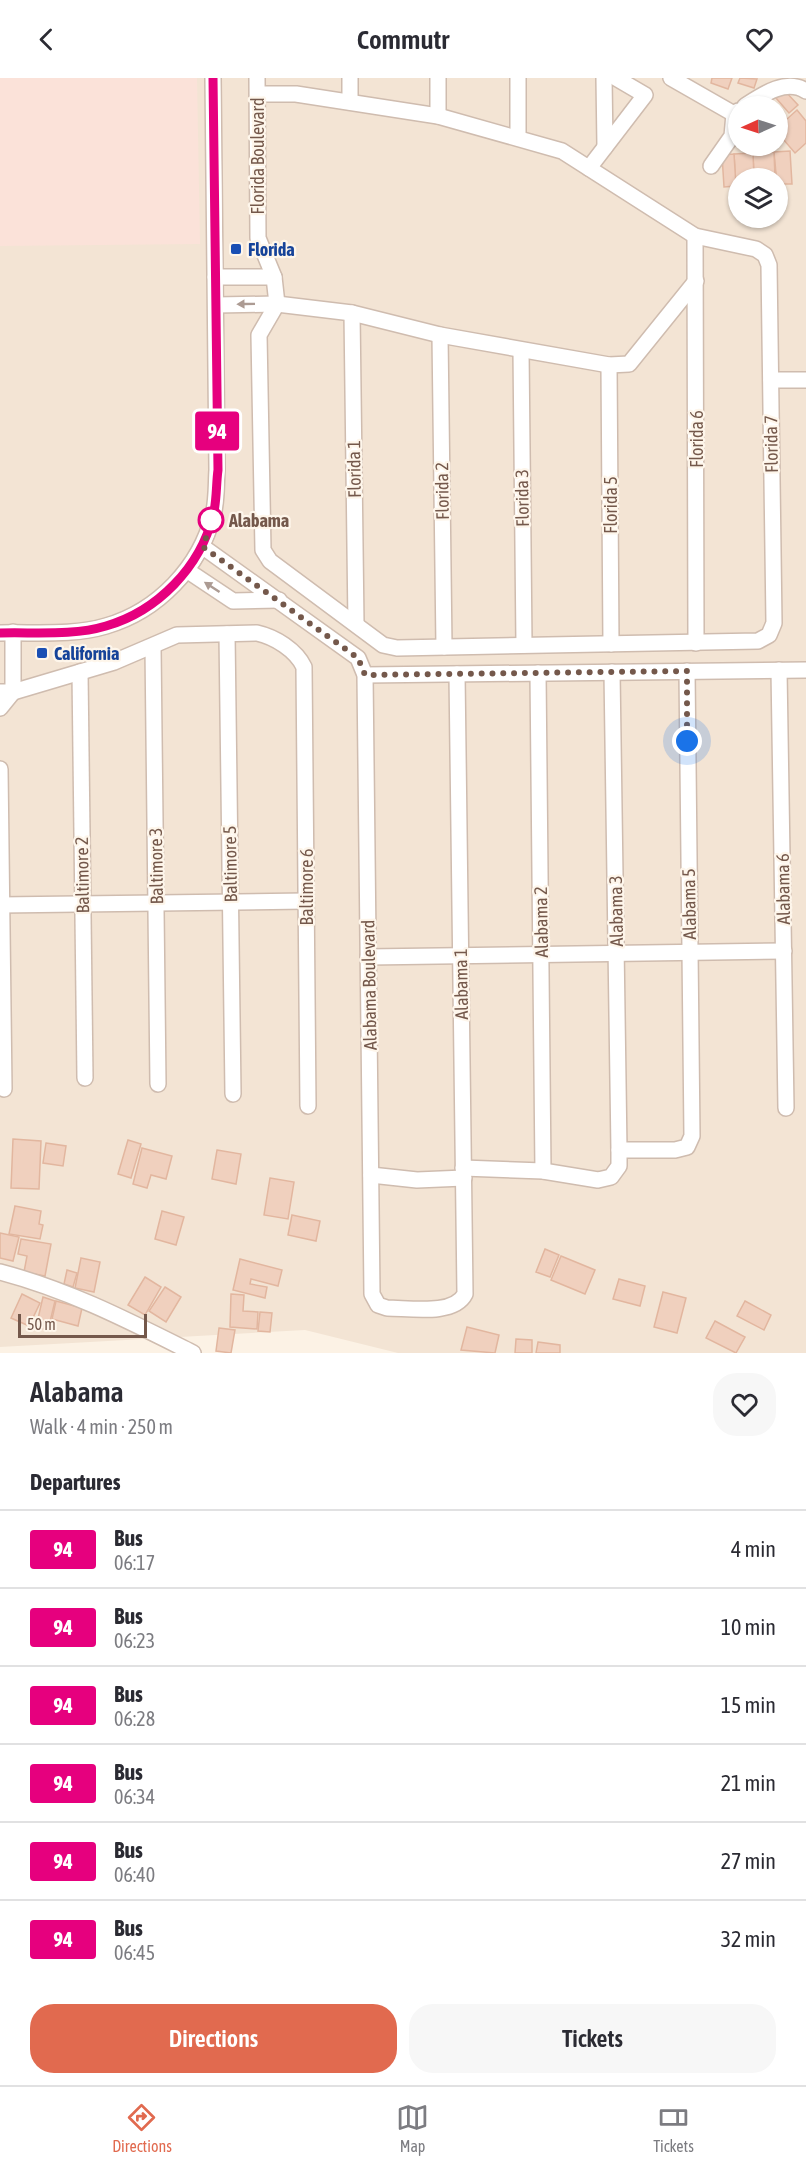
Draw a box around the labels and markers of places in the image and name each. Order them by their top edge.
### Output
place label: Florida [248,239,295,260]
marker: Florida [229,242,243,256]
marker: Alabama [198,507,224,533]
place label: Alabama [228,510,289,531]
place label: California [54,643,119,664]
marker: California [35,646,49,660]

